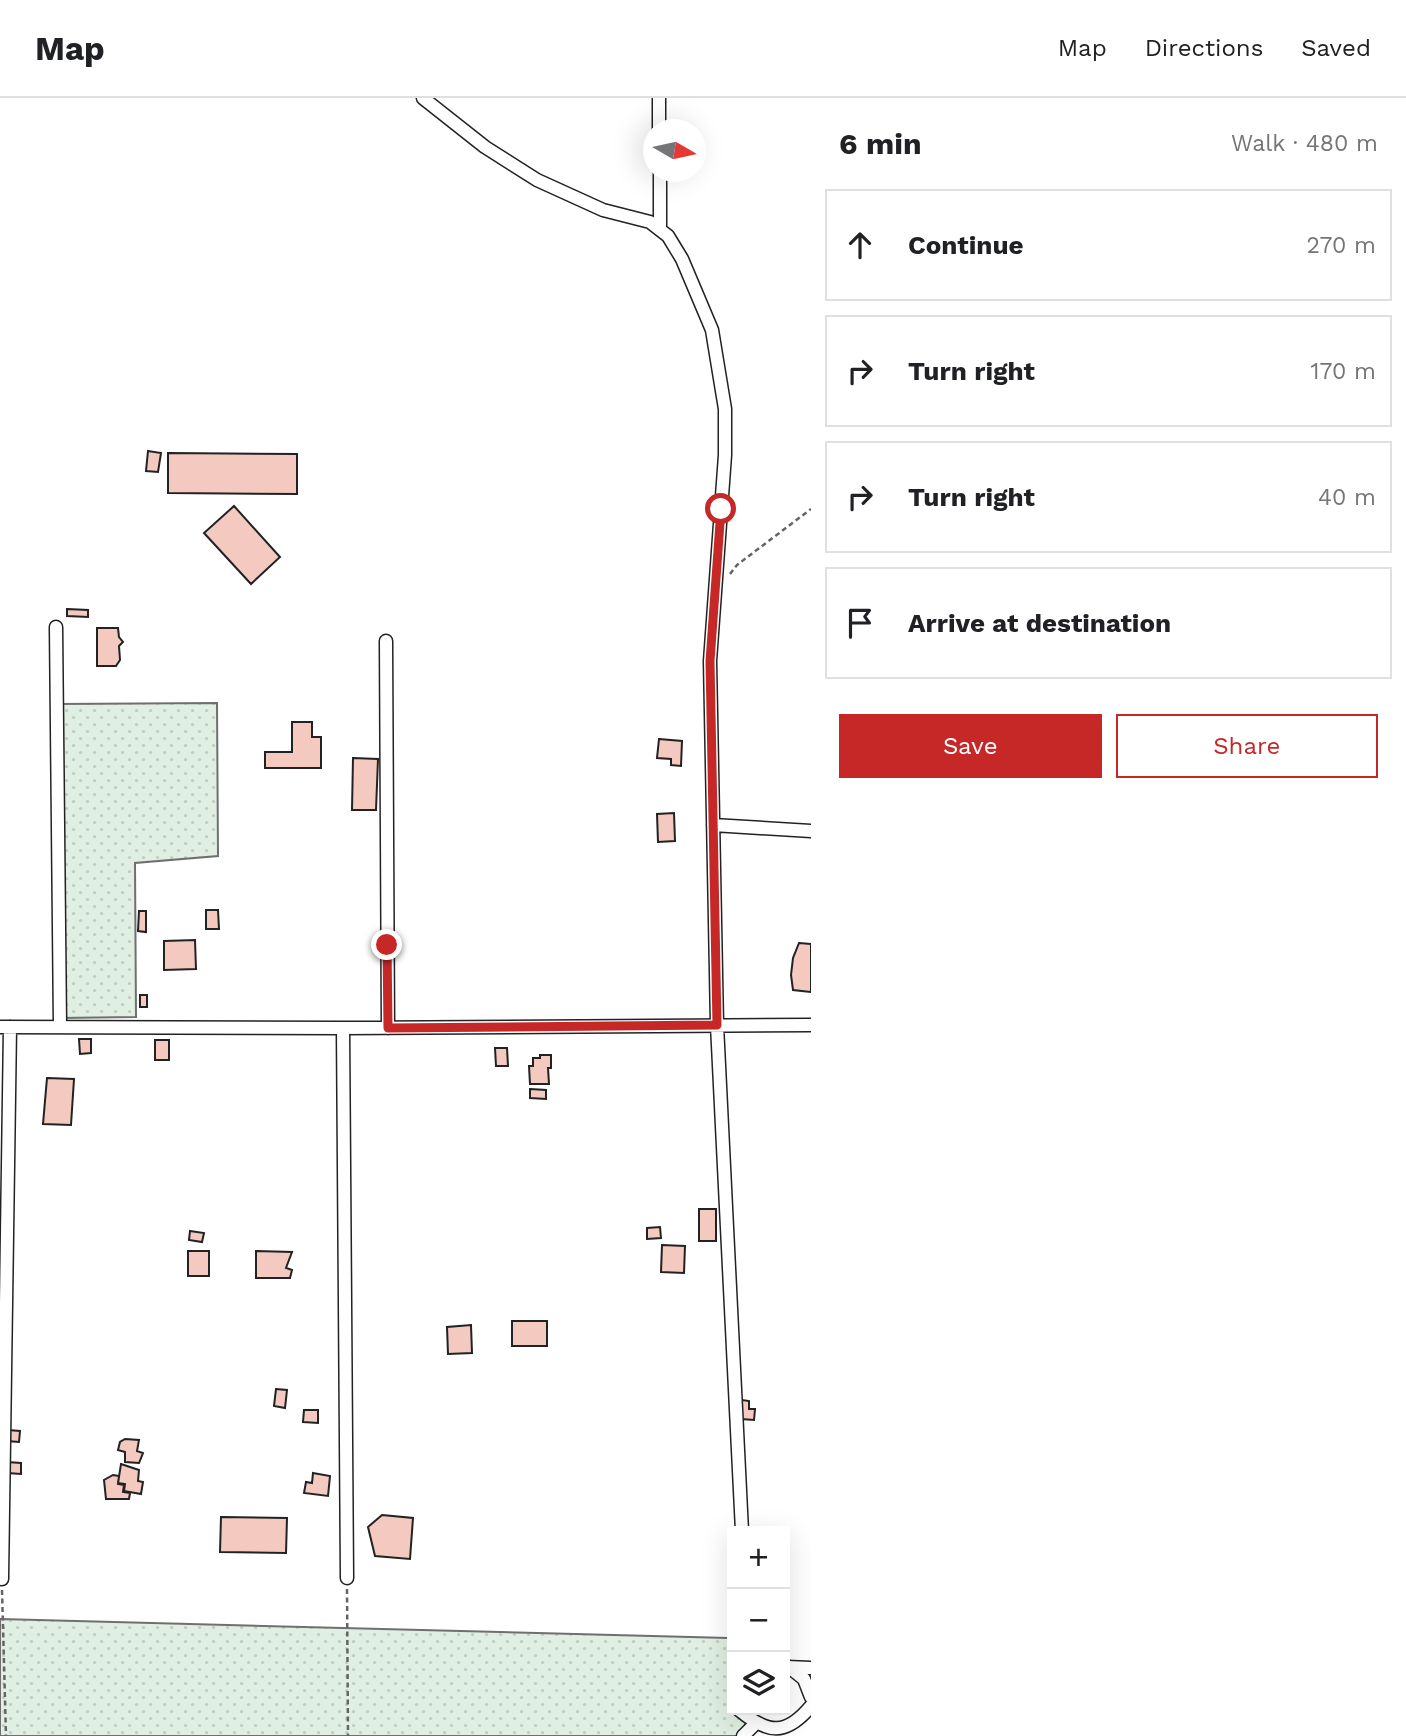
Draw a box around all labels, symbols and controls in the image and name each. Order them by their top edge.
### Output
text: Map [35,29,105,68]
text: Map [1058,34,1107,62]
text: Directions [1145,34,1263,62]
text: Saved [1301,34,1371,62]
north arrow [643,119,706,182]
text: 6 min [839,126,922,161]
text: Walk · 480 m [1231,130,1378,157]
icon: ahead [841,226,879,264]
text: Continue [908,230,1024,260]
text: 270 m [1307,232,1376,259]
icon: right [841,352,879,390]
text: Turn right [908,356,1035,386]
text: 170 m [1311,358,1376,385]
icon: right [841,478,879,516]
text: Turn right [908,482,1035,512]
text: 40 m [1318,484,1376,511]
route start [705,493,736,524]
icon: arrive [841,604,879,642]
text: Arrive at destination [908,608,1171,638]
button: Save [839,714,1102,778]
button: Share [1116,714,1378,778]
route end [371,929,402,960]
map controls [727,1526,790,1715]
button: + [727,1526,790,1589]
button: − [727,1589,790,1652]
button: layers [727,1652,790,1715]

